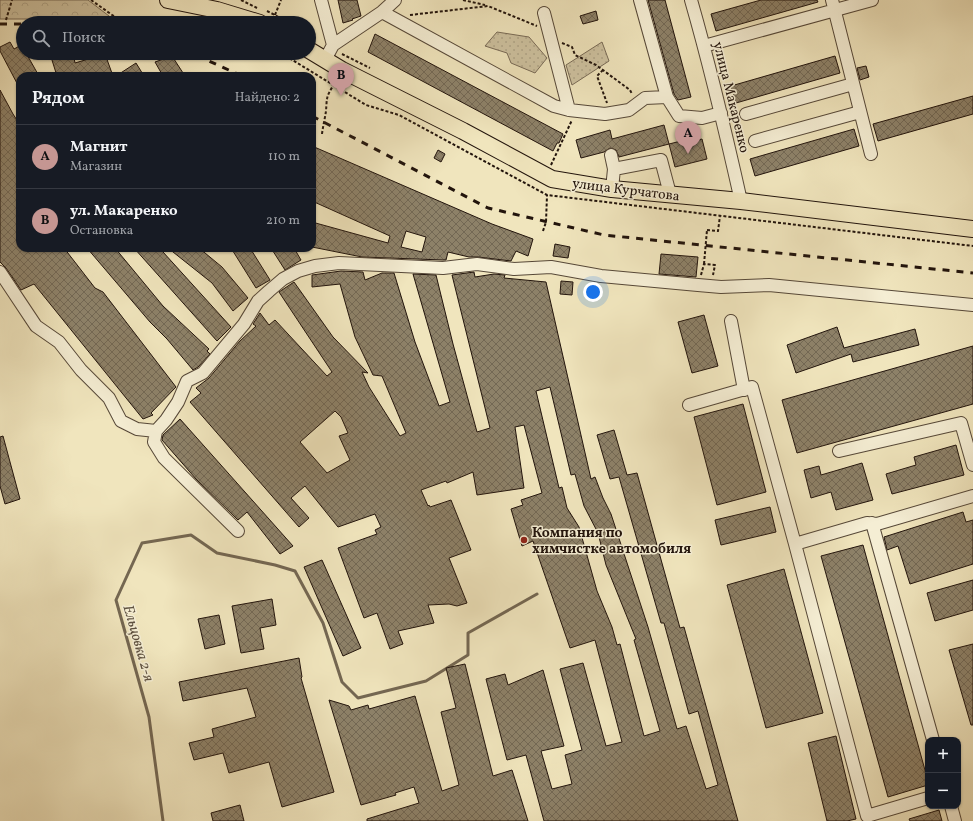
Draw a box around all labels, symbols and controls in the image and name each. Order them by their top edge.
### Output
search box [16,16,316,60]
icon: search [30,27,52,49]
text: Поиск [62,28,105,49]
street label: улица Макаренко [708,40,754,155]
pin: B [328,63,354,96]
text: Рядом [32,87,85,110]
text: Найдено: 2 [235,89,300,107]
pin: A [675,121,701,154]
text: Магнит [70,137,127,158]
text: A [40,148,50,166]
text: 110 m [268,148,300,166]
text: Магазин [70,158,122,176]
street label: улица Курчатова [571,174,681,207]
text: ул. Макаренко [70,201,178,222]
text: B [41,212,49,230]
text: 210 m [266,212,300,230]
text: Остановка [70,222,133,240]
your location [583,282,603,302]
place label: Компания по химчистке автомобиля [532,524,691,559]
marker: Компания по химчистке автомобиля [519,535,529,545]
water label: Ельцовка 2-я [117,603,159,684]
map controls [925,737,961,809]
button: + [925,737,961,773]
button: − [925,773,961,809]

